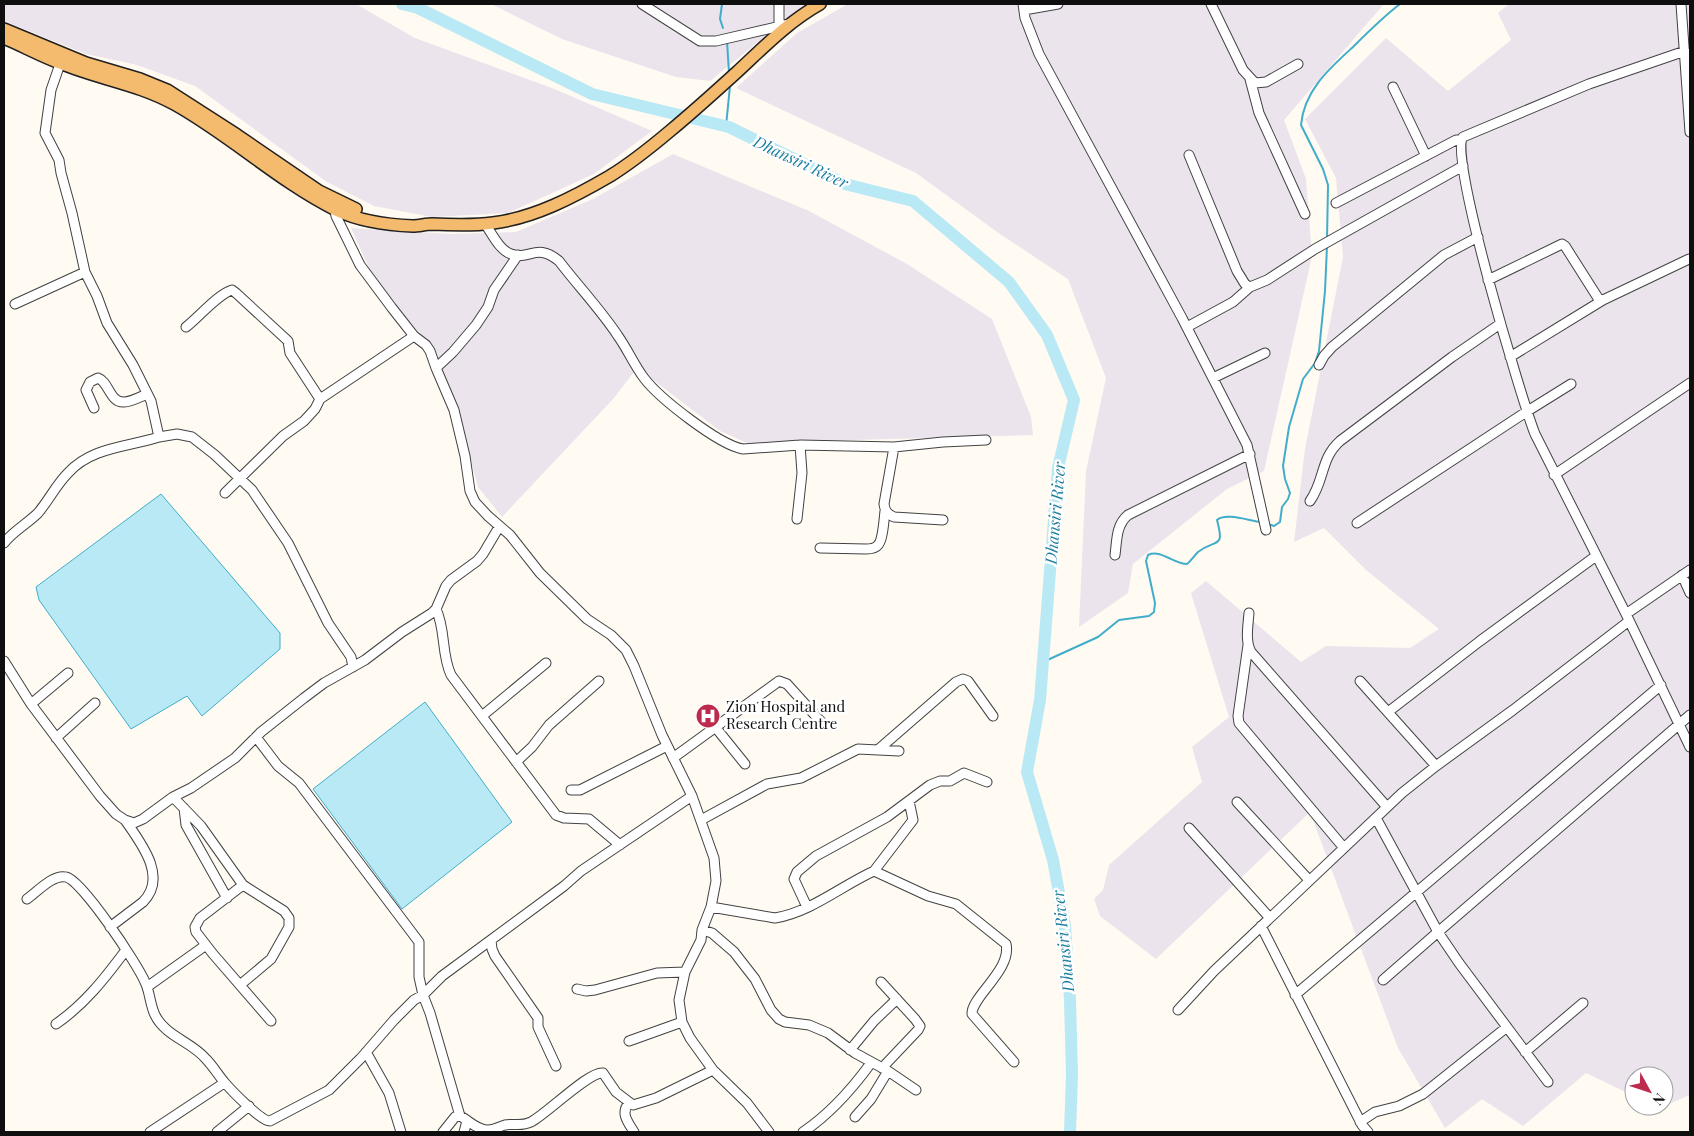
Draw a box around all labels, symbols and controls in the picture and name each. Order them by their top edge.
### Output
water label: Dhansiri River [750,130,853,193]
water label: Dhansiri River [1040,460,1070,566]
place label: Zion Hospital and Research Centre [726,696,846,733]
hospital icon: Zion Hospital and Research Centre [695,703,721,729]
water label: Dhansiri River [1047,888,1078,994]
north arrow [1624,1066,1674,1116]
text: N [1649,1090,1670,1110]

